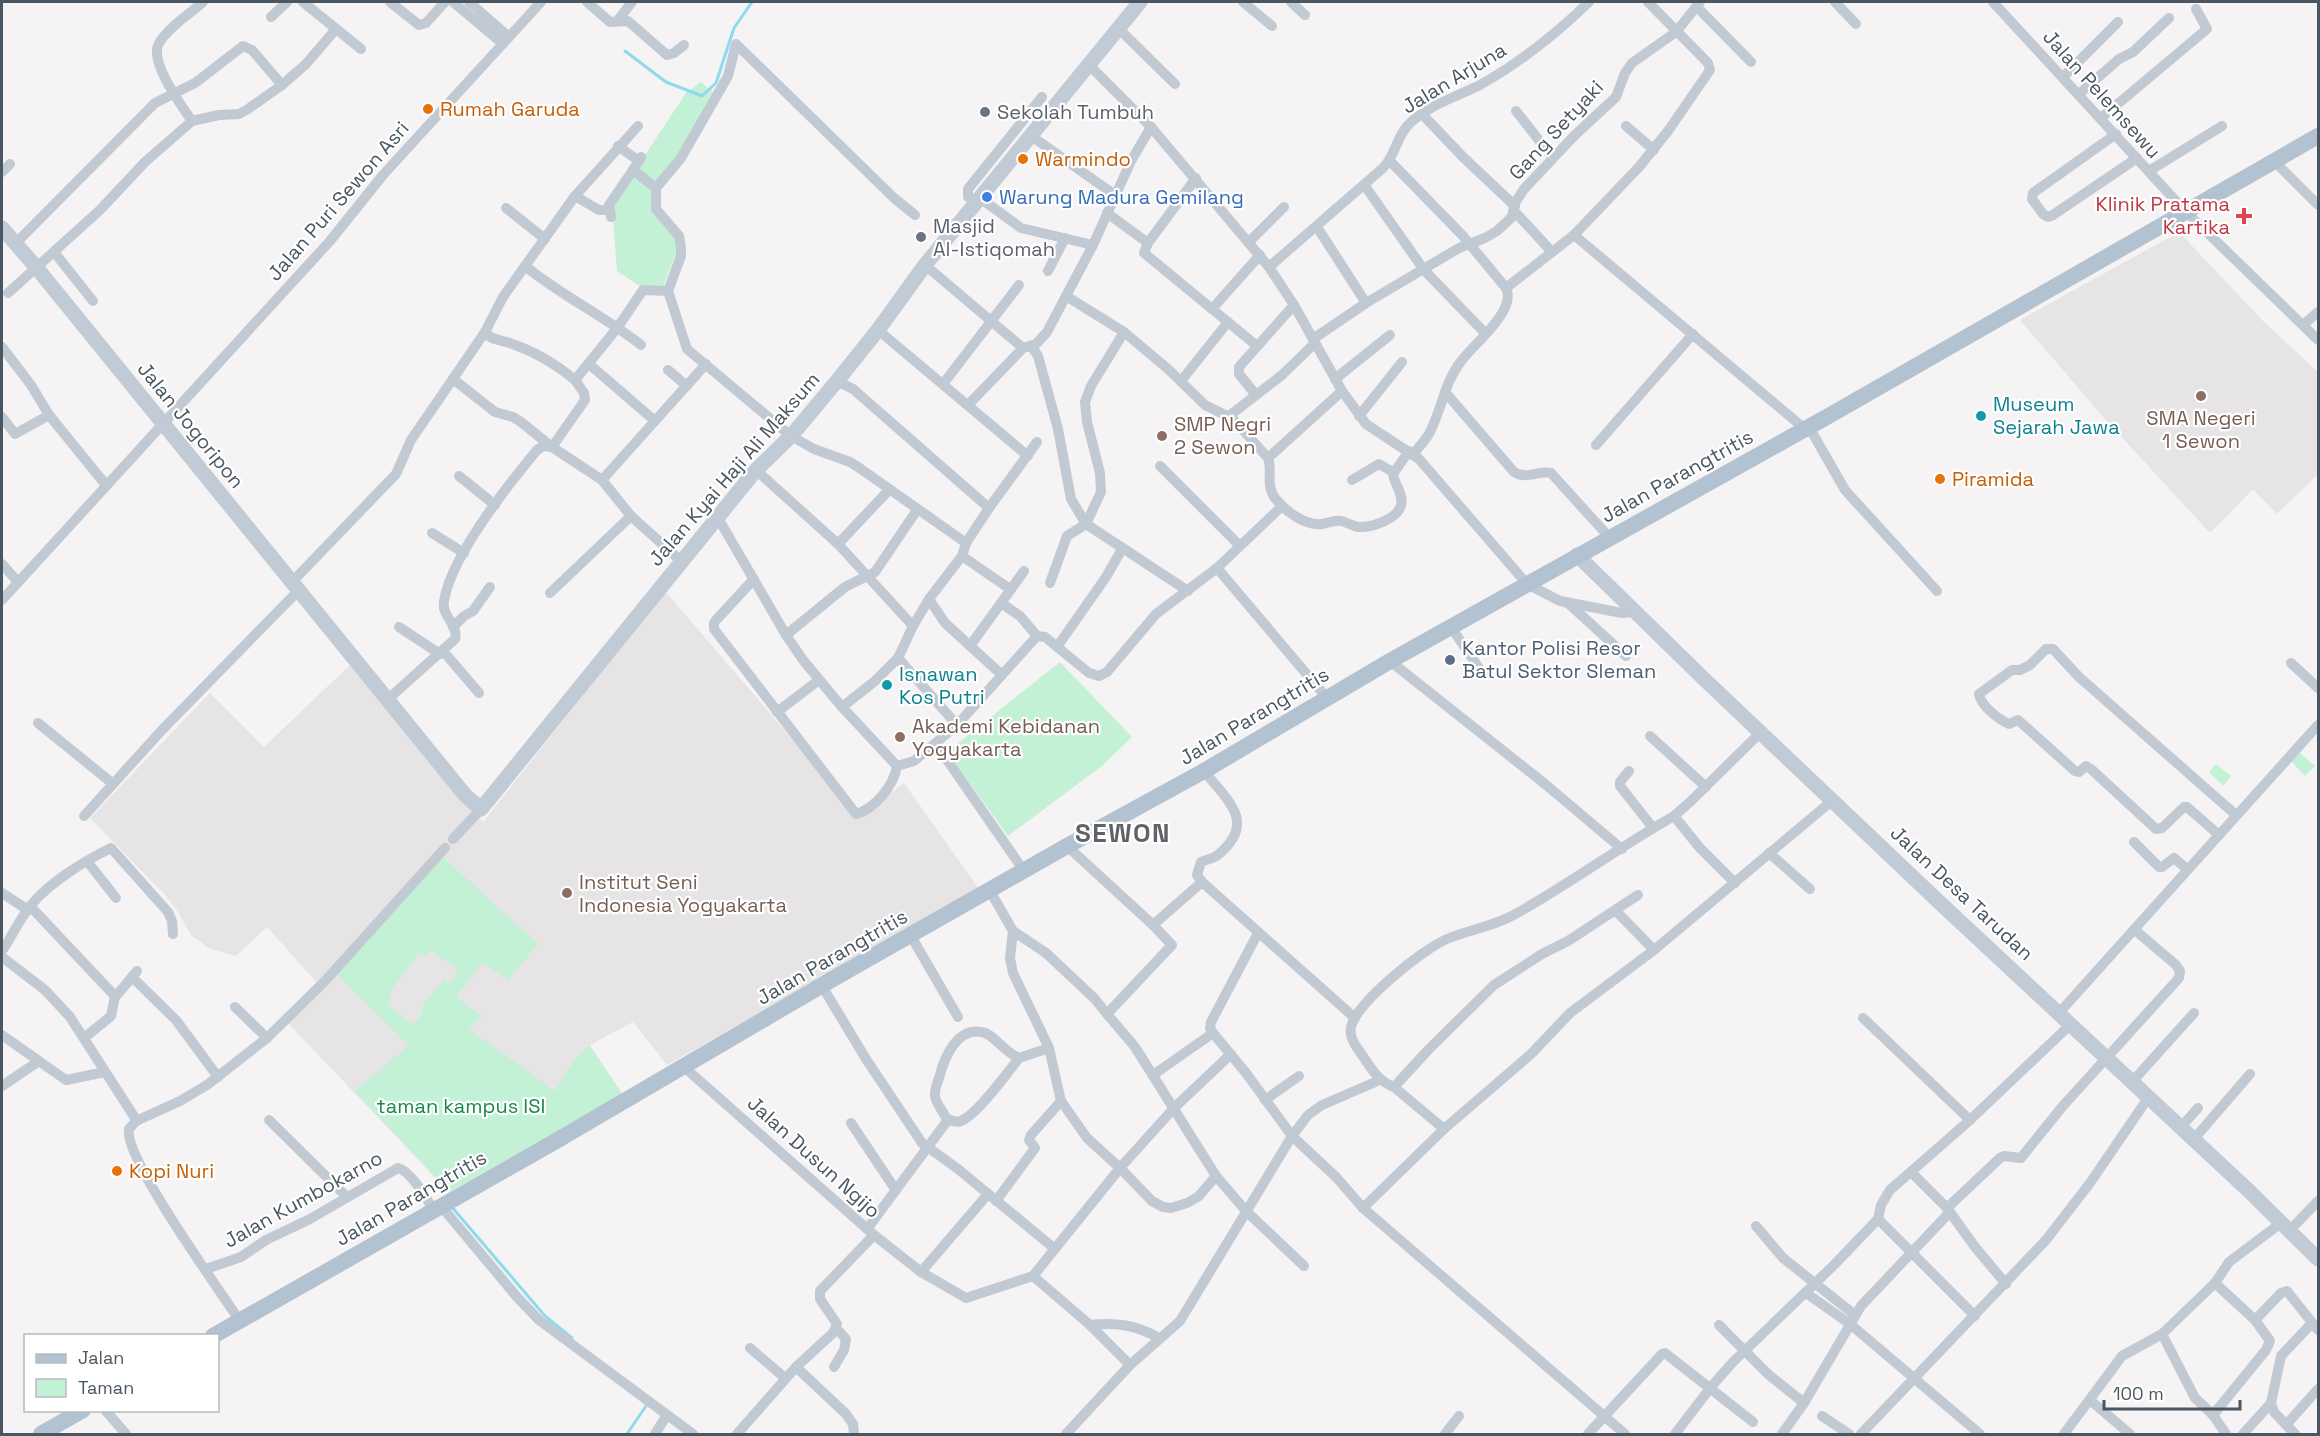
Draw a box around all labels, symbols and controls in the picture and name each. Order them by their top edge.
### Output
street label: Jalan Pelemsewu [2037,24,2167,164]
street label: Jalan Arjuna [1397,37,1511,119]
street label: Gang Setyaki [1503,75,1609,185]
place label: Rumah Garuda [440,96,580,122]
place label: Sekolah Tumbuh [997,99,1154,125]
marker: Rumah Garuda [421,102,435,116]
marker: Sekolah Tumbuh [978,105,992,119]
street label: Jalan Puri Sewon Asri [262,116,414,286]
place label: Warmindo [1035,146,1131,172]
marker: Warmindo [1016,152,1030,166]
place label: Warung Madura Gemilang [999,184,1244,210]
marker: Warung Madura Gemilang [980,190,994,204]
place label: Klinik Pratama Kartika [2096,191,2230,240]
marker: Klinik Pratama Kartika [2235,207,2253,225]
place label: Masjid Al-Istiqomah [933,213,1055,262]
marker: Masjid Al-Istiqomah [914,230,928,244]
street label: Jalan Jogoripon [132,356,250,494]
street label: Jalan Kyai Haji Ali Maksum [643,367,825,571]
marker: SMA Negeri 1 Sewon [2194,389,2208,403]
place label: Museum Sejarah Jawa [1993,391,2120,440]
place label: SMA Negeri 1 Sewon [2146,405,2256,454]
marker: Museum Sejarah Jawa [1974,409,1988,423]
place label: SMP Negri 2 Sewon [1174,411,1271,460]
street label: Jalan Parangtritis [1596,423,1758,529]
marker: SMP Negri 2 Sewon [1155,429,1169,443]
place label: Piramida [1952,466,2034,492]
marker: Piramida [1933,472,1947,486]
place label: Kantor Polisi Resor Batul Sektor Sleman [1462,635,1656,684]
marker: Kantor Polisi Resor Batul Sektor Sleman [1443,653,1457,667]
place label: Isnawan Kos Putri [899,661,985,710]
street label: Jalan Parangtritis [1174,661,1334,771]
marker: Isnawan Kos Putri [880,678,894,692]
place label: Akademi Kebidanan Yogyakarta [912,713,1100,762]
marker: Akademi Kebidanan Yogyakarta [893,730,907,744]
district label: SEWON [1075,816,1171,850]
street label: Jalan Desa Tarudan [1885,820,2039,966]
place label: Institut Seni Indonesia Yogyakarta [579,869,787,918]
marker: Institut Seni Indonesia Yogyakarta [560,886,574,900]
street label: Jalan Parangtritis [752,903,912,1011]
street label: Jalan Dusun Ngijo [742,1090,886,1224]
park label: taman kampus ISI [377,1093,545,1119]
street label: Jalan Parangtritis [331,1144,491,1252]
street label: Jalan Kumbokarno [219,1145,387,1253]
place label: Kopi Nuri [129,1158,214,1184]
marker: Kopi Nuri [110,1164,124,1178]
legend [24,1334,219,1412]
text: Jalan [78,1346,124,1369]
scale bar [2104,1373,2240,1411]
text: Taman [78,1376,134,1399]
text: 100 m [2113,1382,2164,1405]

